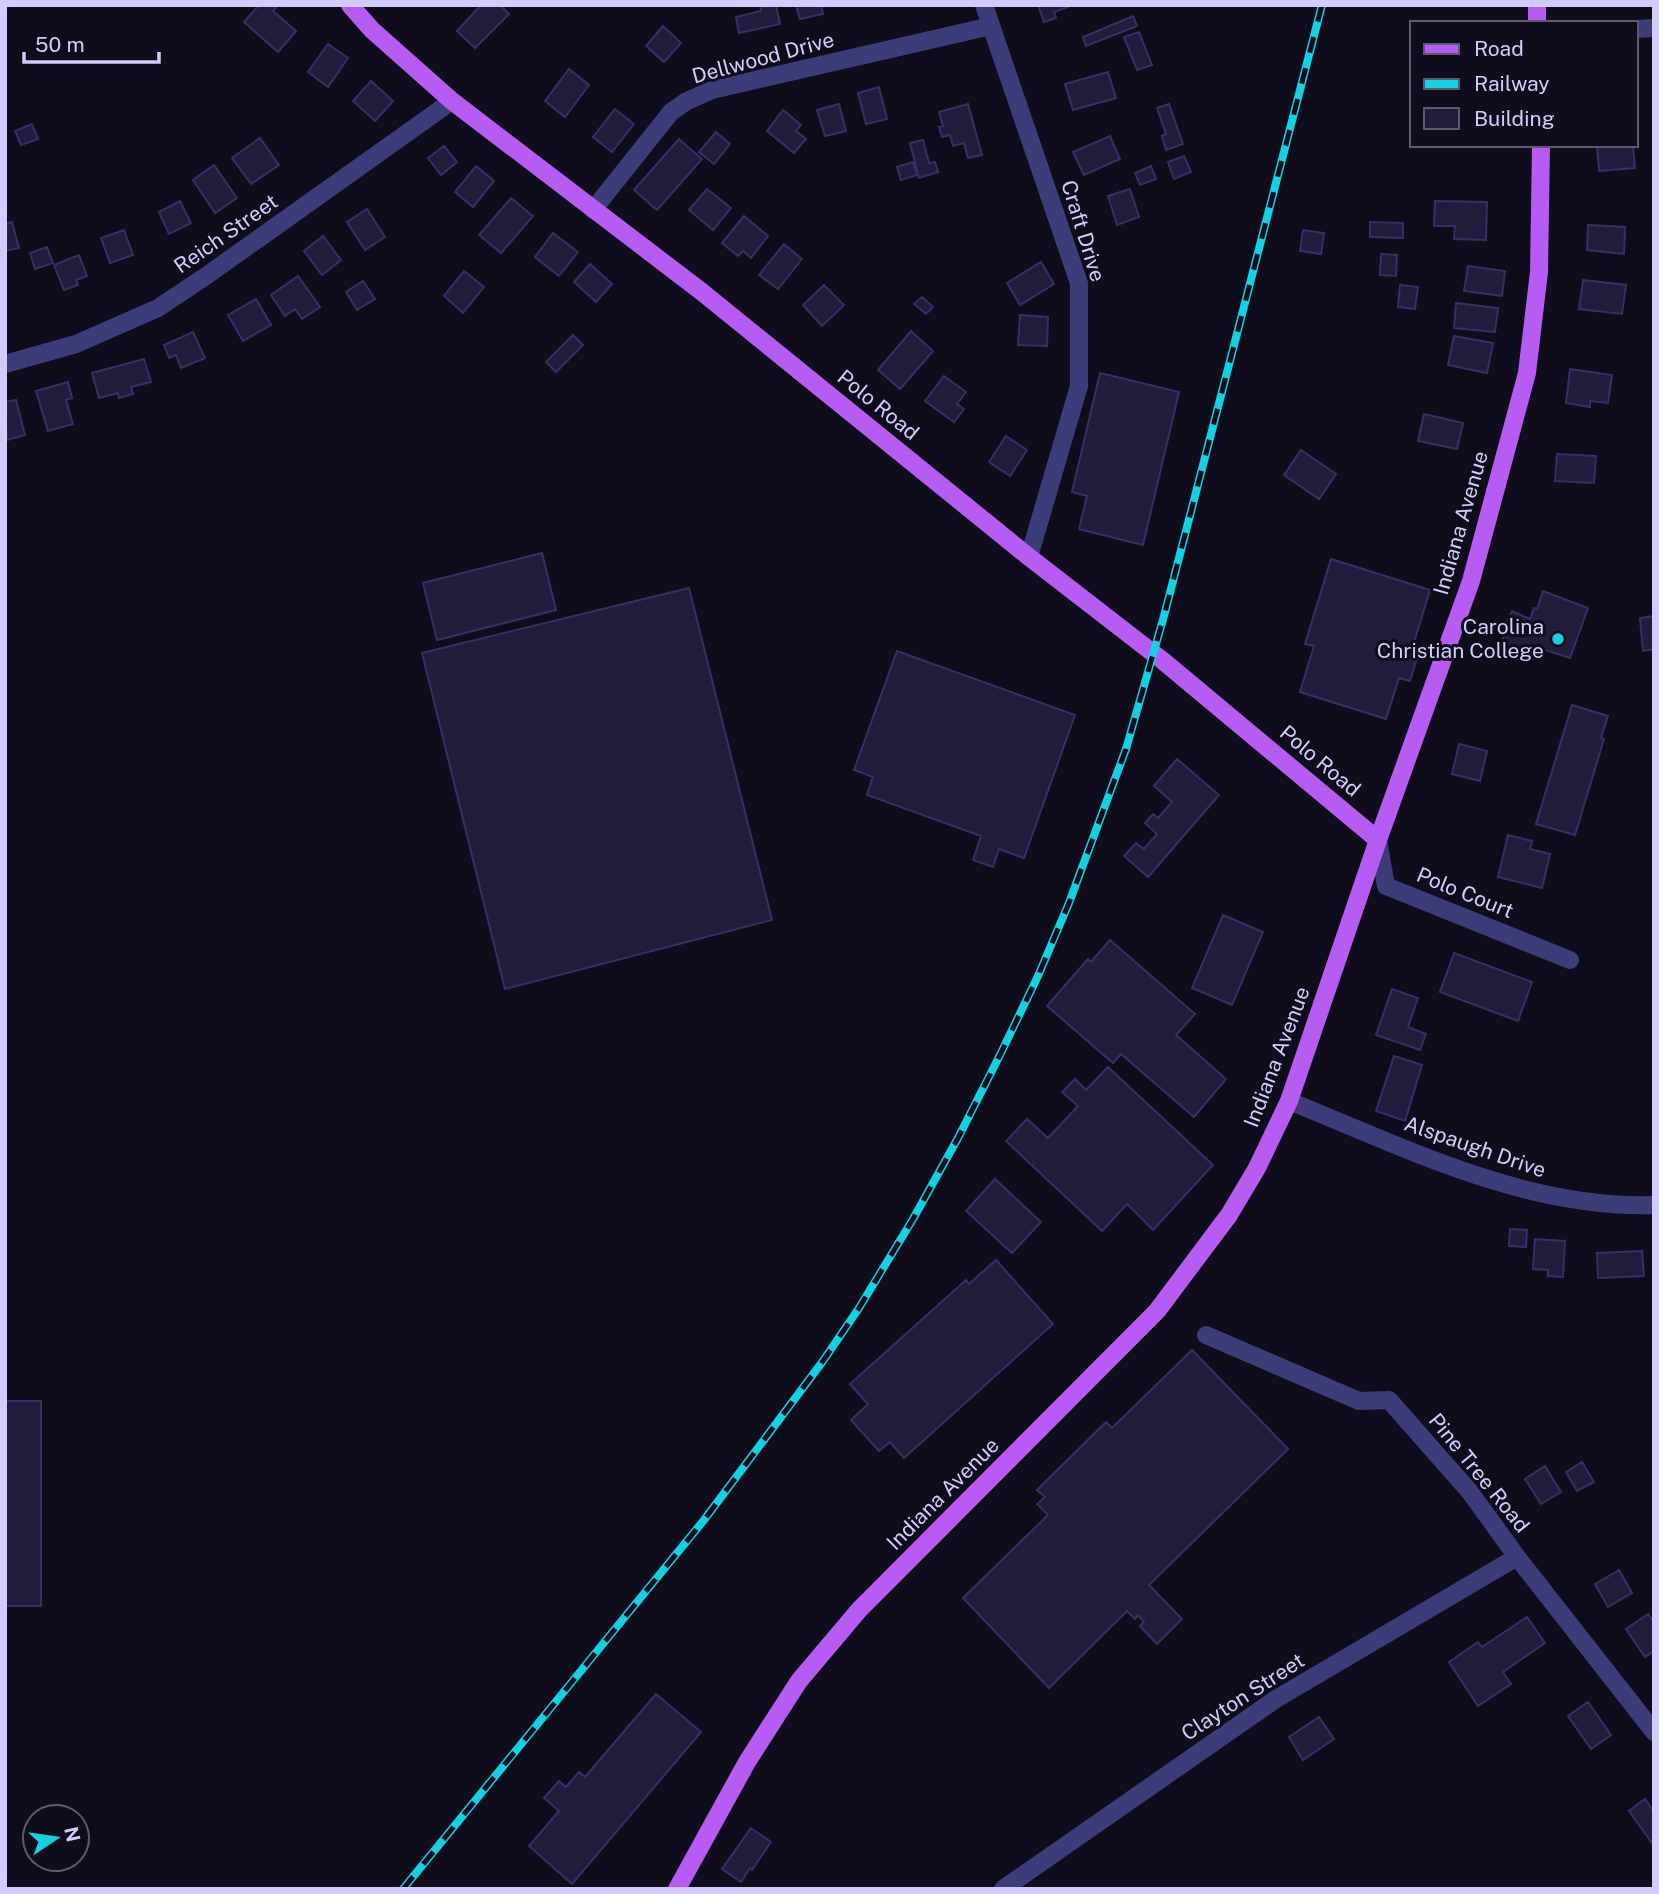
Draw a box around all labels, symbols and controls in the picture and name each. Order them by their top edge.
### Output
scale bar [24,21,159,65]
legend [1410,21,1638,147]
street label: Dellwood Drive [689,27,837,89]
text: 50 m [35,32,85,57]
text: Road [1474,36,1524,61]
text: Railway [1474,71,1550,96]
text: Building [1474,106,1555,131]
street label: Craft Drive [1056,177,1111,285]
street label: Reich Street [169,189,282,278]
street label: Polo Road [833,364,924,445]
street label: Indiana Avenue [1428,448,1493,598]
place label: Carolina Christian College [1377,614,1544,663]
marker: Carolina Christian College [1550,631,1566,647]
street label: Polo Road [1275,720,1366,802]
street label: Polo Court [1413,862,1517,923]
street label: Indiana Avenue [1238,983,1315,1131]
street label: Alspaugh Drive [1401,1111,1549,1182]
street label: Pine Tree Road [1424,1408,1535,1537]
street label: Indiana Avenue [881,1432,1004,1555]
street label: Clayton Street [1177,1648,1309,1746]
north arrow [21,1803,91,1873]
text: N [60,1824,85,1844]

